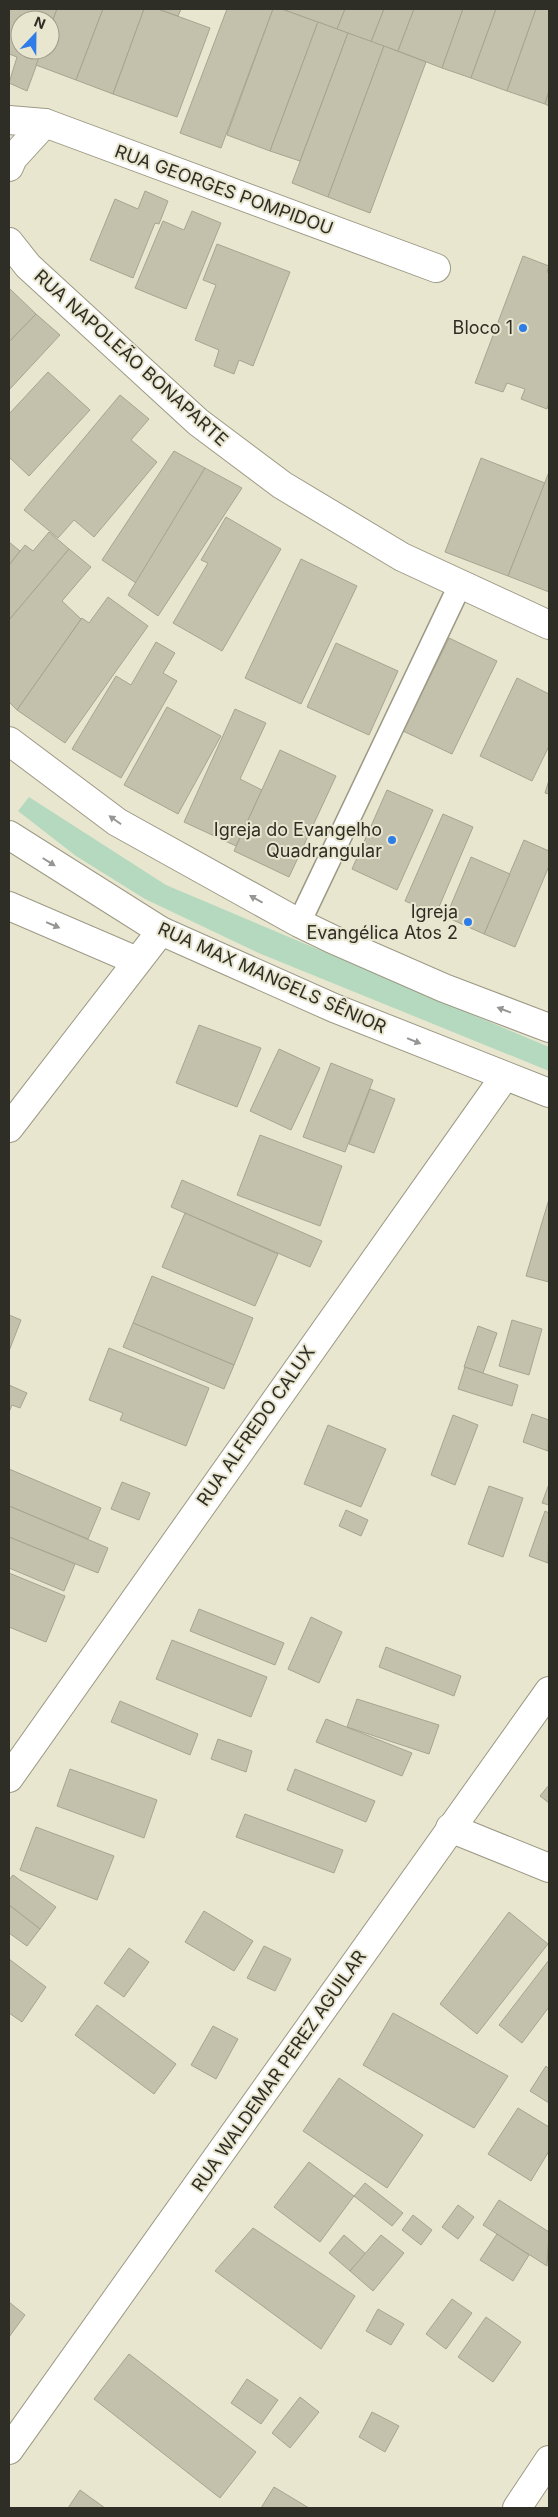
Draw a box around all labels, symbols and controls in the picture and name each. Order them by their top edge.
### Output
north arrow [10,10,60,60]
text: N [32,13,48,32]
street label: RUA GEORGES POMPIDOU [112,140,336,239]
street label: RUA NAPOLEÃO BONAPARTE [30,264,233,450]
place label: Bloco 1 [453,317,513,338]
marker: Bloco 1 [517,322,529,334]
one-way arrow [108,815,121,825]
place label: Igreja do Evangelho Quadrangular [214,819,382,861]
marker: Igreja do Evangelho Quadrangular [386,834,398,846]
one-way arrow [43,857,56,866]
one-way arrow [249,895,264,903]
place label: Igreja Evangélica Atos 2 [306,901,458,943]
marker: Igreja Evangélica Atos 2 [462,916,474,928]
street label: RUA MAX MANGELS SÊNIOR [155,917,390,1038]
one-way arrow [46,921,61,929]
one-way arrow [496,1006,511,1013]
one-way arrow [407,1037,422,1045]
street label: RUA ALFREDO CALUX [192,1342,319,1510]
street label: RUA WALDEMAR PEREZ AGUILAR [187,1946,370,2195]

